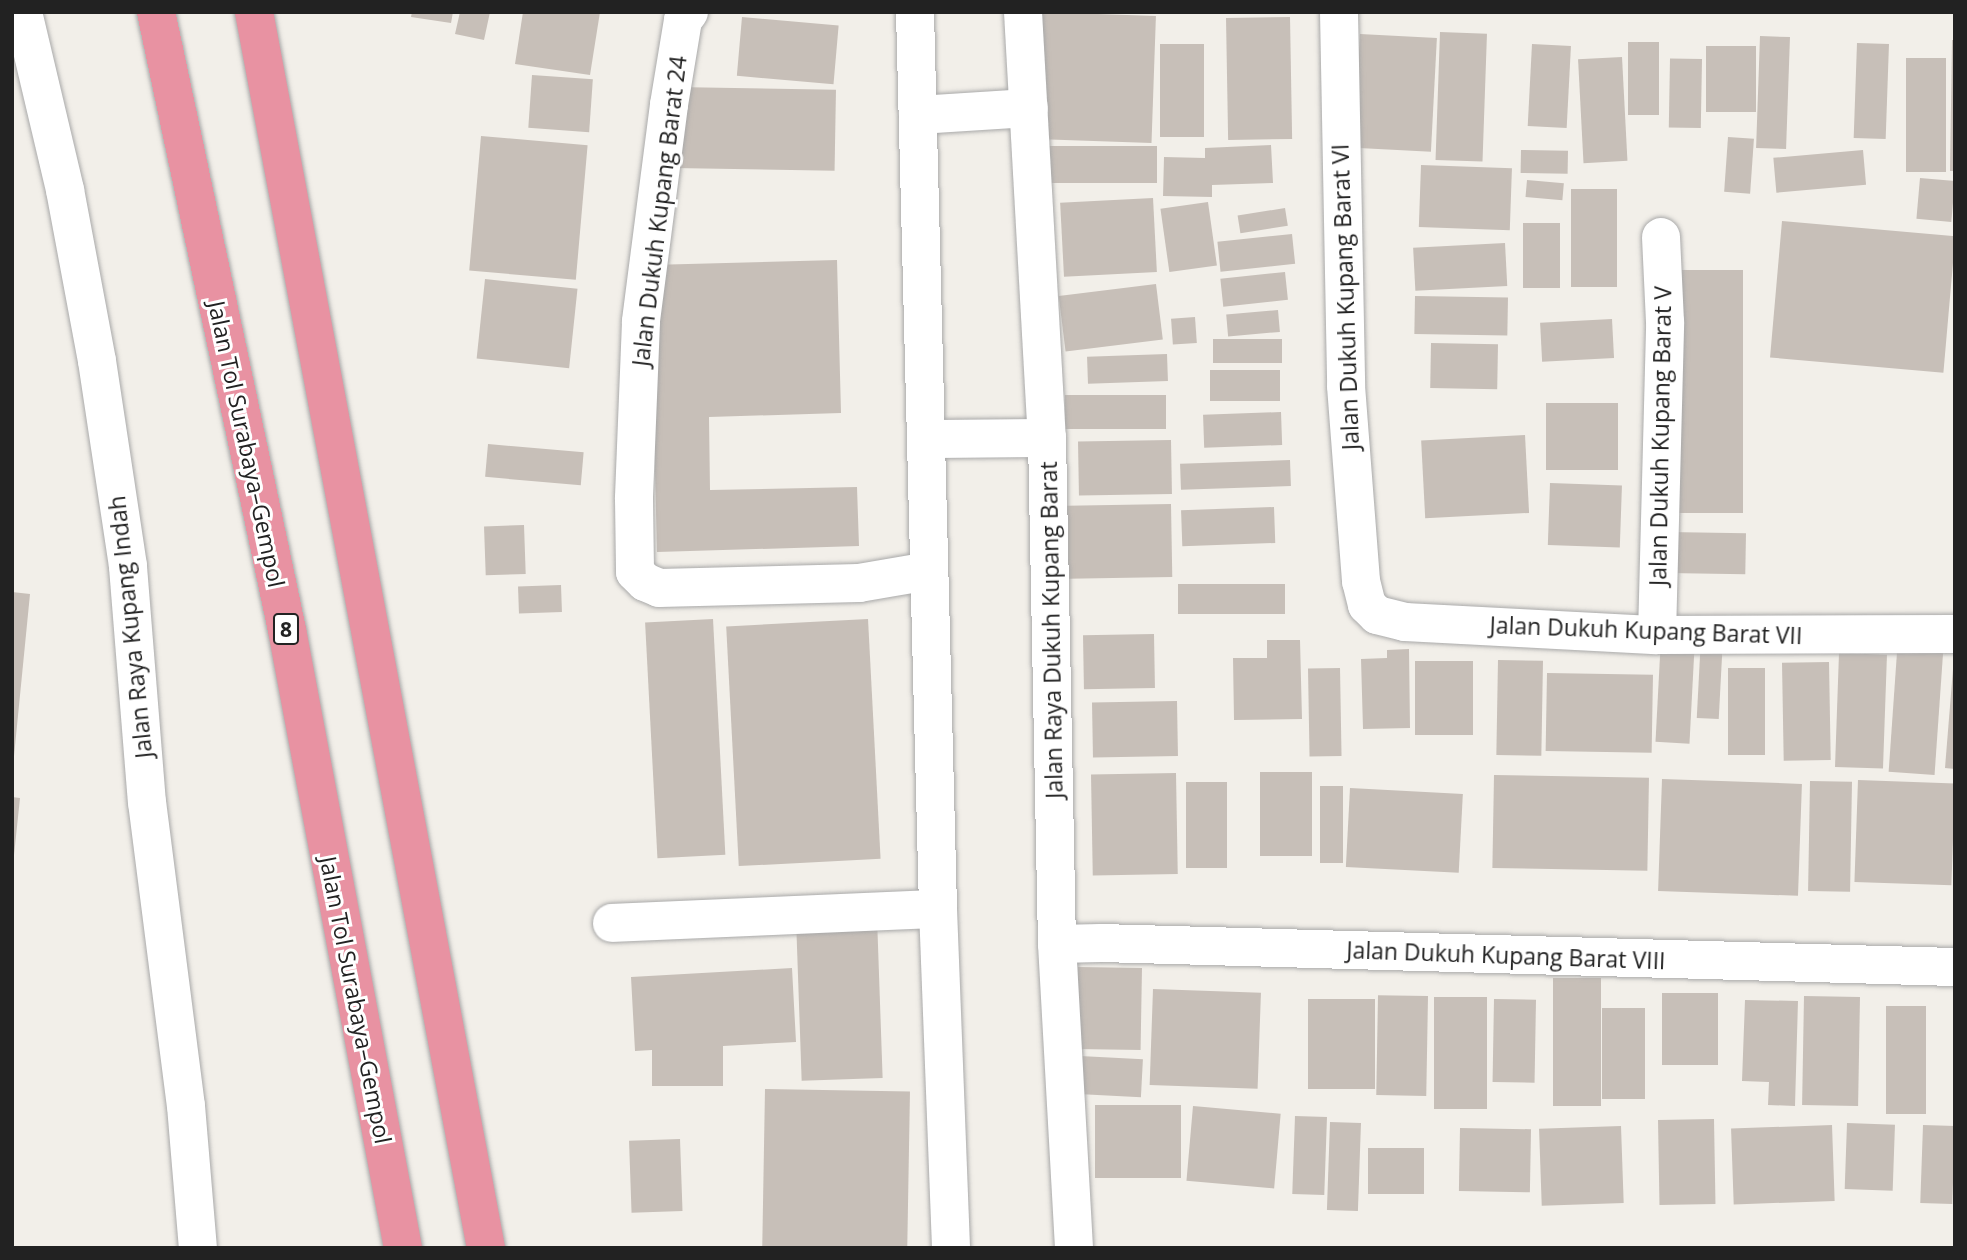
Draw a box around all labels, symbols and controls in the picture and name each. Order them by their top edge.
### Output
street label: Jalan Dukuh Kupang Barat 24 [626,54,692,368]
street label: Jalan Dukuh Kupang Barat VI [1326,143,1364,451]
street label: Jalan Dukuh Kupang Barat V [1644,286,1676,586]
street label: Jalan Tol Surabaya–Gempol [203,298,291,590]
street label: Jalan Raya Dukuh Kupang Barat [1034,461,1068,799]
street label: Jalan Raya Kupang Indah [102,494,158,760]
street label: Jalan Dukuh Kupang Barat VII [1489,611,1803,649]
road number: 8 [272,612,300,646]
street label: Jalan Tol Surabaya–Gempol [315,854,397,1146]
street label: Jalan Dukuh Kupang Barat VIII [1346,936,1666,974]

